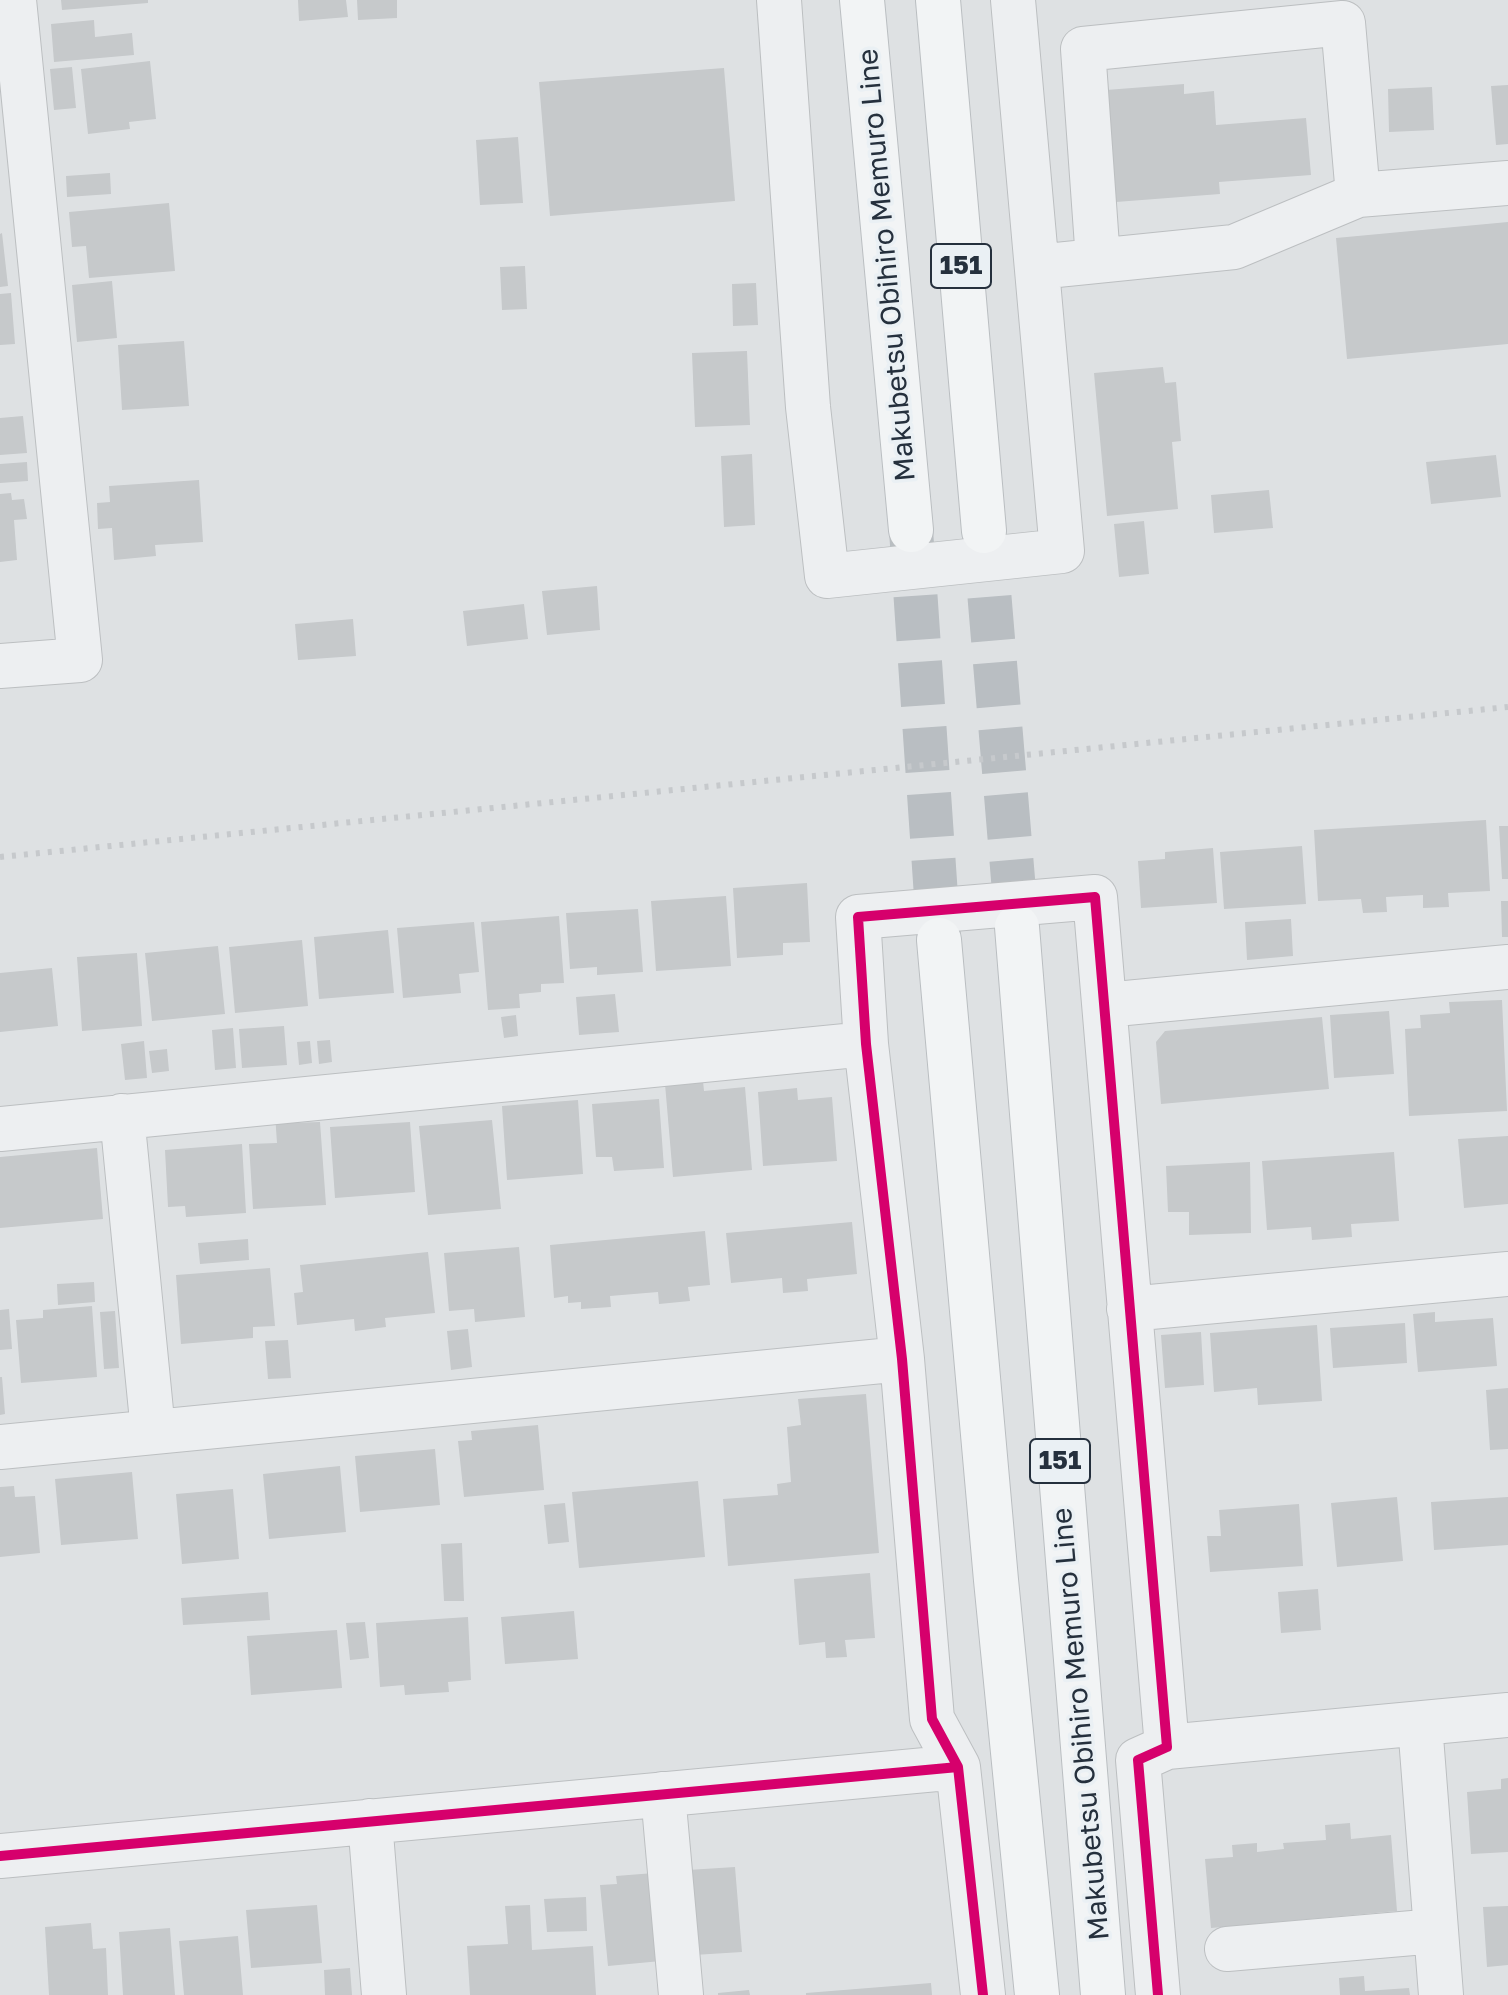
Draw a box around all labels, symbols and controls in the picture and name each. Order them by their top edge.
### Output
street label: Makubetsu Obihiro Memuro Line [851,47,923,483]
road number: 151 [931,244,991,288]
road number: 151 [1030,1439,1090,1483]
street label: Makubetsu Obihiro Memuro Line [1045,1506,1117,1942]

